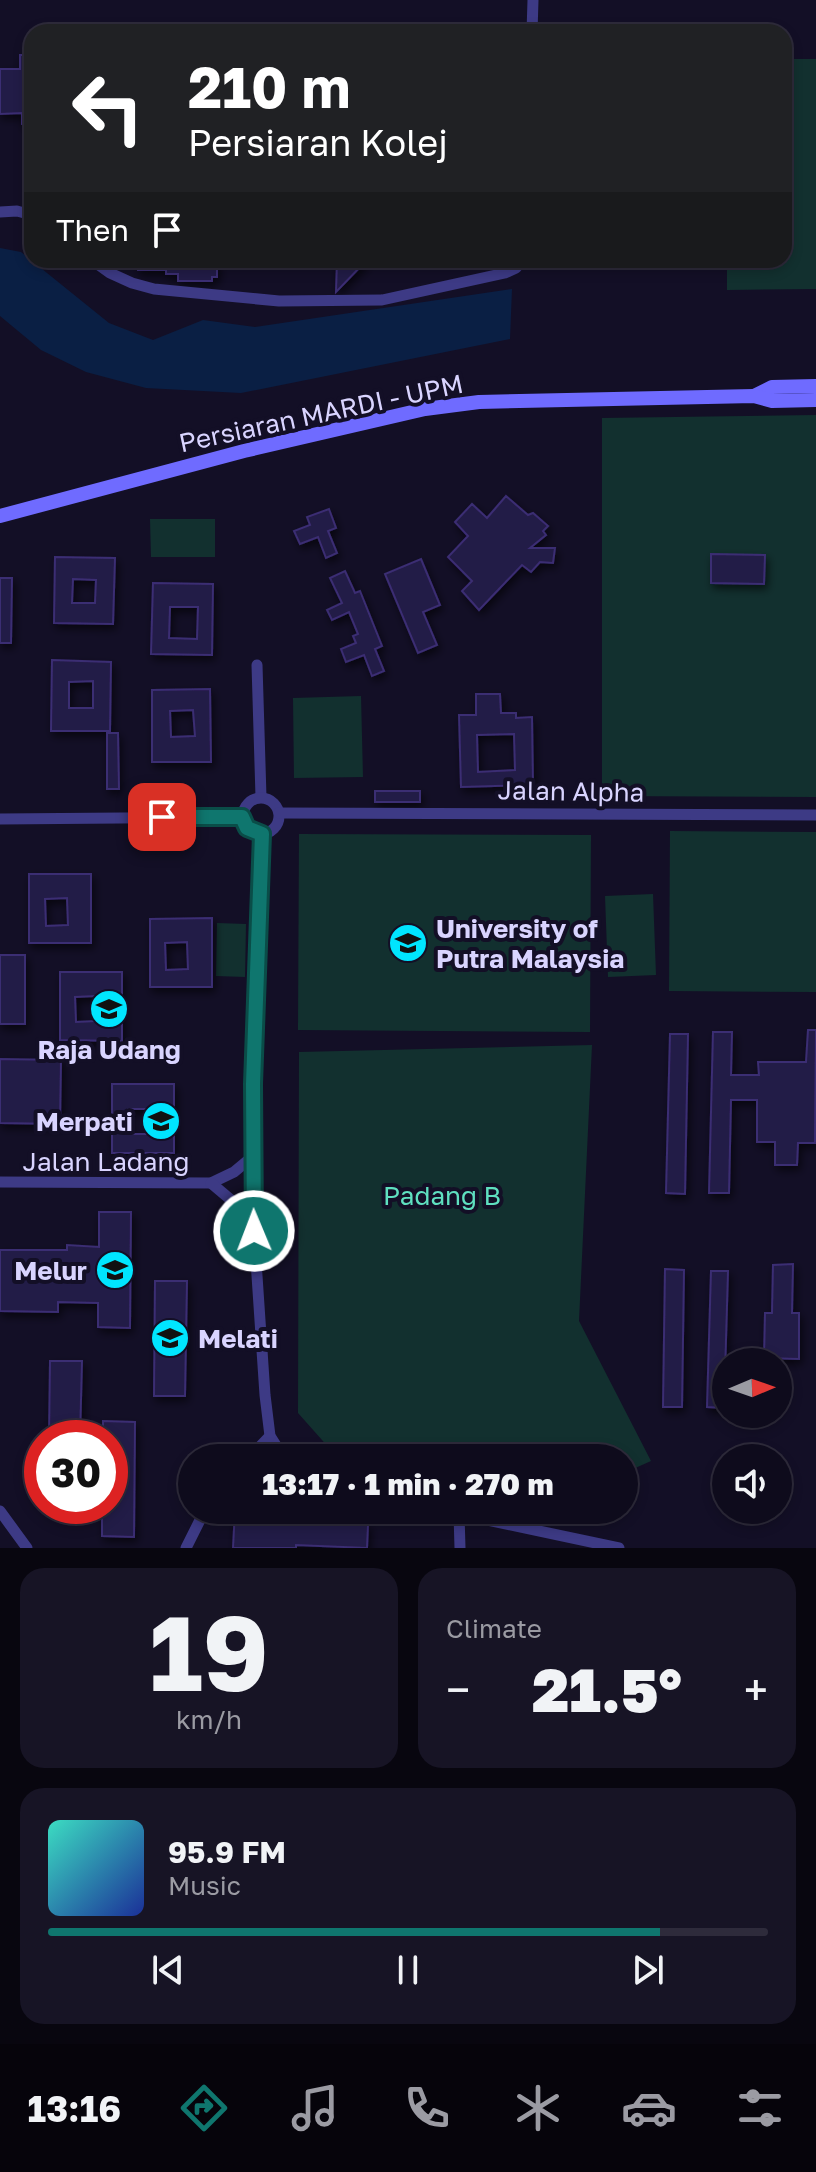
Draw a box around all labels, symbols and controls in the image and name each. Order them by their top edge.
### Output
text: 210 m [188,53,350,120]
icon: left [56,56,160,160]
text: Persiaran Kolej [188,121,448,164]
icon: arrive [145,208,189,252]
text: Then [56,212,129,248]
street label: Persiaran MARDI - UPM [176,368,466,458]
street label: Jalan Alpha [497,774,645,808]
pin [128,783,196,851]
icon: arrive [140,795,184,839]
place label: University of Putra Malaysia [436,913,624,974]
school or university icon: University of Putra Malaysia [387,922,429,964]
school or university icon: Raja Udang [88,988,130,1030]
place label: Raja Udang [37,1034,181,1065]
school or university icon: Merpati [140,1100,182,1142]
place label: Merpati [36,1106,133,1137]
street label: Jalan Ladang [22,1146,190,1177]
park label: Padang B [383,1180,501,1211]
position arrow [212,1189,296,1273]
school or university icon: Melur [94,1249,136,1291]
place label: Melur [14,1255,87,1286]
school or university icon: Melati [149,1317,191,1359]
place label: Melati [198,1323,278,1354]
north arrow [712,1348,792,1428]
map controls [712,1348,792,1524]
speed limit sign: 30 [24,1420,128,1524]
button: sound [712,1444,792,1524]
text: 13:17 · 1 min · 270 m [262,1466,554,1502]
text: 19 [149,1589,269,1714]
text: Climate [446,1613,542,1644]
text: 21.5° [532,1653,682,1725]
text: − [446,1663,470,1716]
text: + [744,1663,768,1716]
text: km/h [176,1704,242,1735]
text: 95.9 FM [168,1834,286,1870]
text: Music [168,1870,241,1901]
icon: previous [146,1948,190,1992]
icon: pause [386,1948,430,1992]
icon: next [626,1948,670,1992]
icon: directions [176,2080,232,2136]
icon: music [287,2080,343,2136]
icon: phone [399,2080,455,2136]
icon: climate [510,2080,566,2136]
icon: car [621,2080,677,2136]
icon: filters [732,2080,788,2136]
text: 13:16 [28,2087,121,2130]

